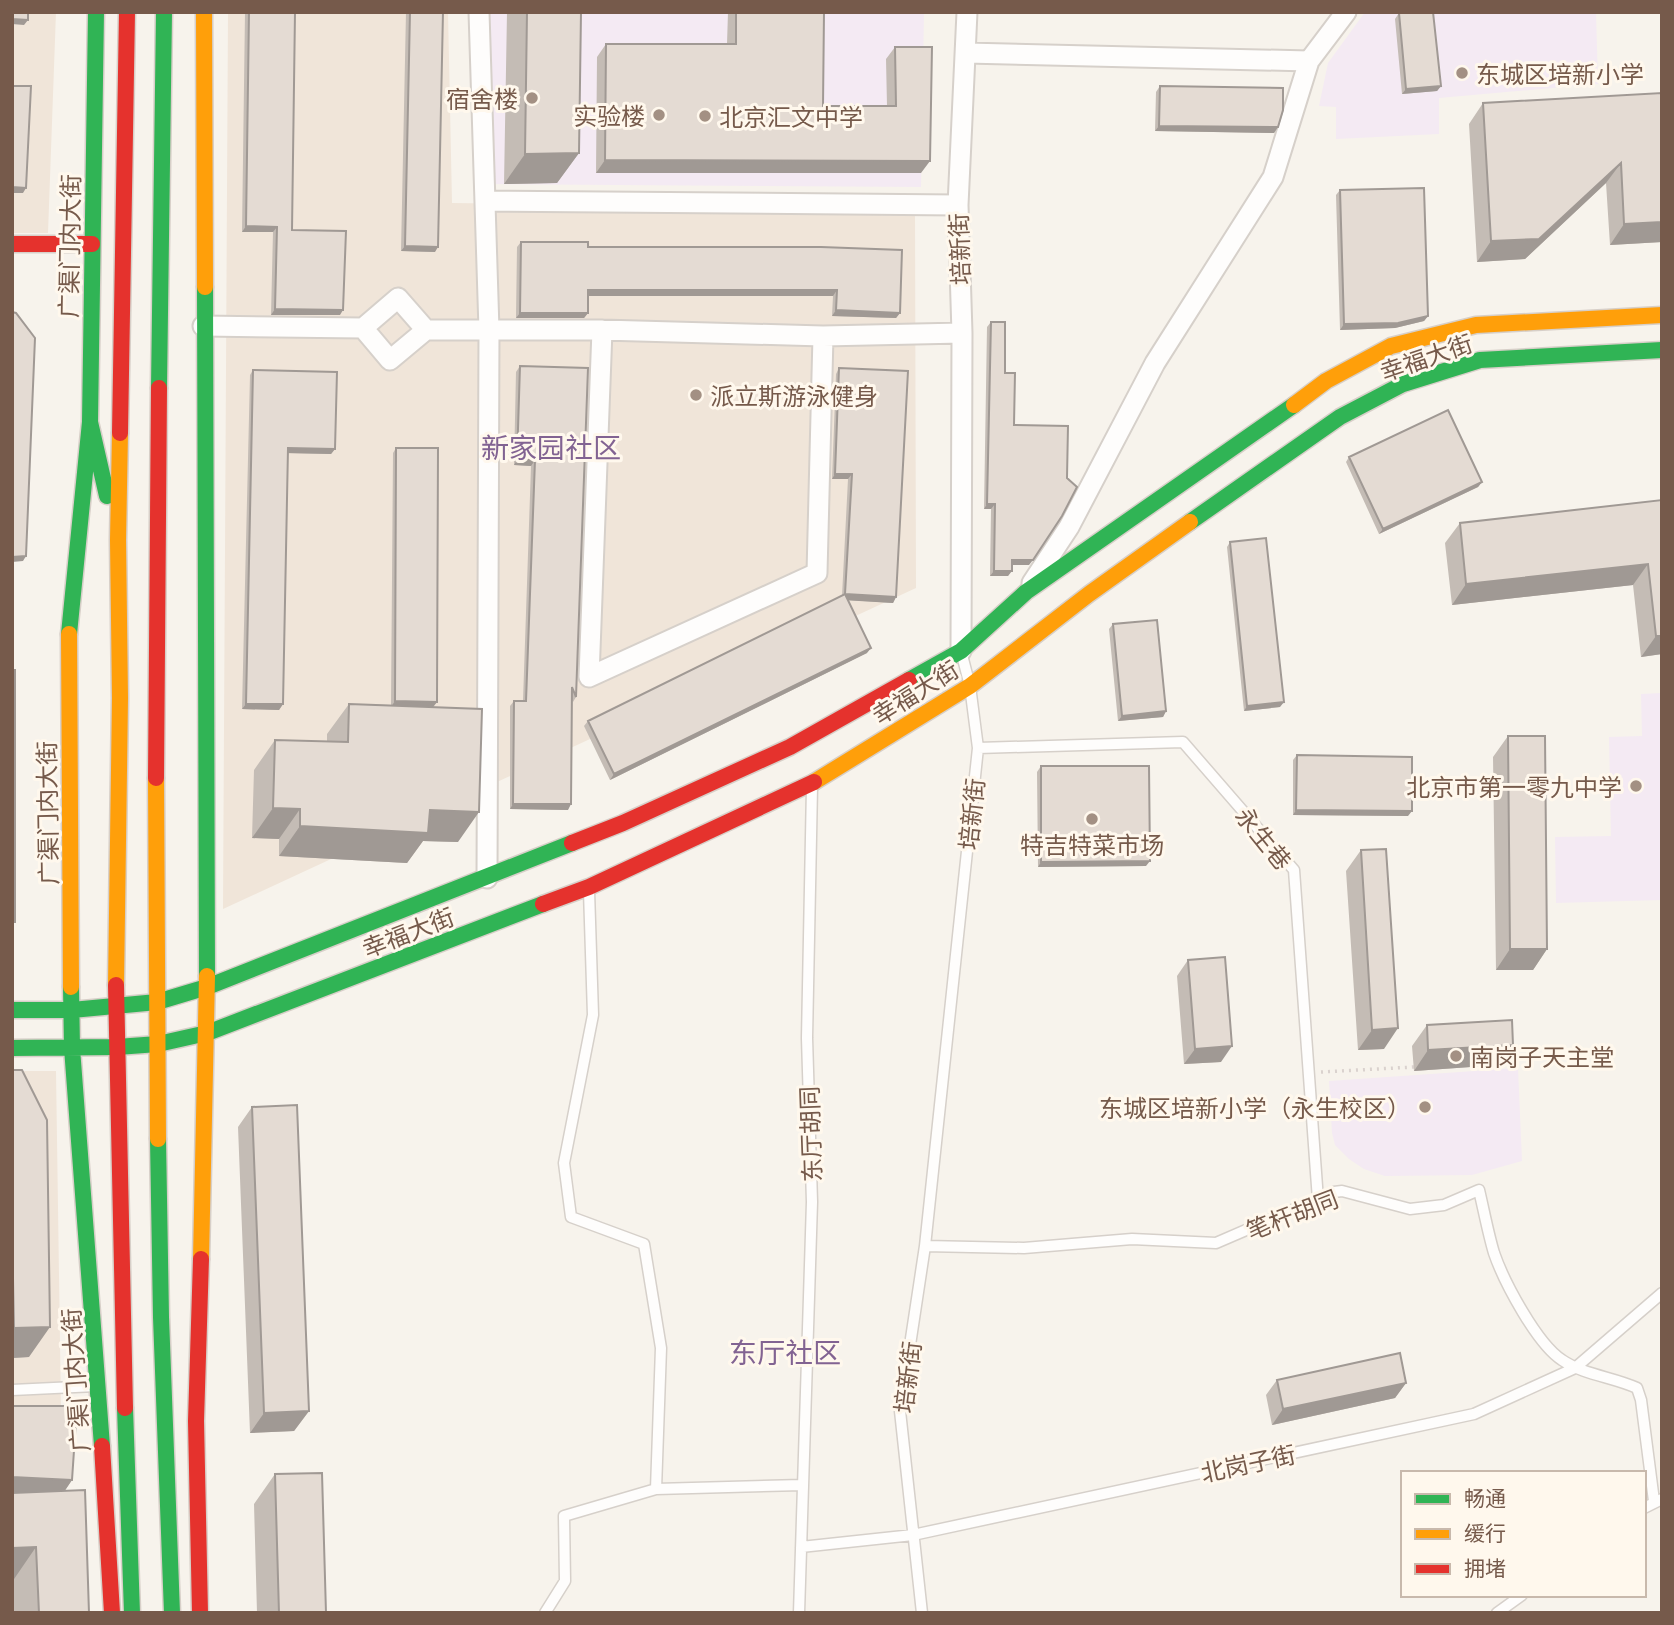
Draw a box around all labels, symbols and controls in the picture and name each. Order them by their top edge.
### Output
place label: 东城区培新小学 [1476,57,1644,90]
marker: 东城区培新小学 [1454,65,1470,81]
place label: 宿舍楼 [446,82,518,115]
marker: 宿舍楼 [524,90,540,106]
place label: 实验楼 [573,99,645,132]
place label: 北京汇文中学 [719,100,863,133]
marker: 实验楼 [651,107,667,123]
marker: 北京汇文中学 [697,108,713,124]
street label: 广渠门内大街 [51,174,87,318]
street label: 培新街 [941,212,977,286]
street label: 幸福大街 [1375,326,1477,388]
place label: 派立斯游泳健身 [710,379,878,412]
marker: 派立斯游泳健身 [688,387,704,403]
district label: 新家园社区 [481,428,621,466]
street label: 幸福大街 [866,653,964,731]
street label: 广渠门内大街 [29,741,65,885]
place label: 北京市第一零九中学 [1406,770,1622,803]
street label: 培新街 [951,776,991,852]
marker: 北京市第一零九中学 [1628,778,1644,794]
street label: 永生巷 [1229,800,1299,876]
marker: 特吉特菜市场 [1084,811,1100,827]
place label: 特吉特菜市场 [1020,828,1164,861]
street label: 幸福大街 [357,899,459,965]
place label: 南岗子天主堂 [1470,1040,1614,1073]
marker: 南岗子天主堂 [1448,1048,1464,1064]
street label: 东厅胡同 [792,1085,828,1183]
place label: 东城区培新小学（永生校区） [1099,1091,1411,1124]
marker: 东城区培新小学（永生校区） [1417,1099,1433,1115]
street label: 笔杆胡同 [1241,1181,1343,1247]
street label: 广渠门内大街 [54,1307,96,1453]
district label: 东厅社区 [729,1333,841,1371]
street label: 培新街 [886,1339,928,1415]
street label: 北岗子街 [1198,1437,1298,1489]
legend [1401,1471,1646,1597]
text: 畅通 [1464,1484,1506,1512]
text: 缓行 [1464,1519,1506,1547]
text: 拥堵 [1464,1554,1506,1582]

